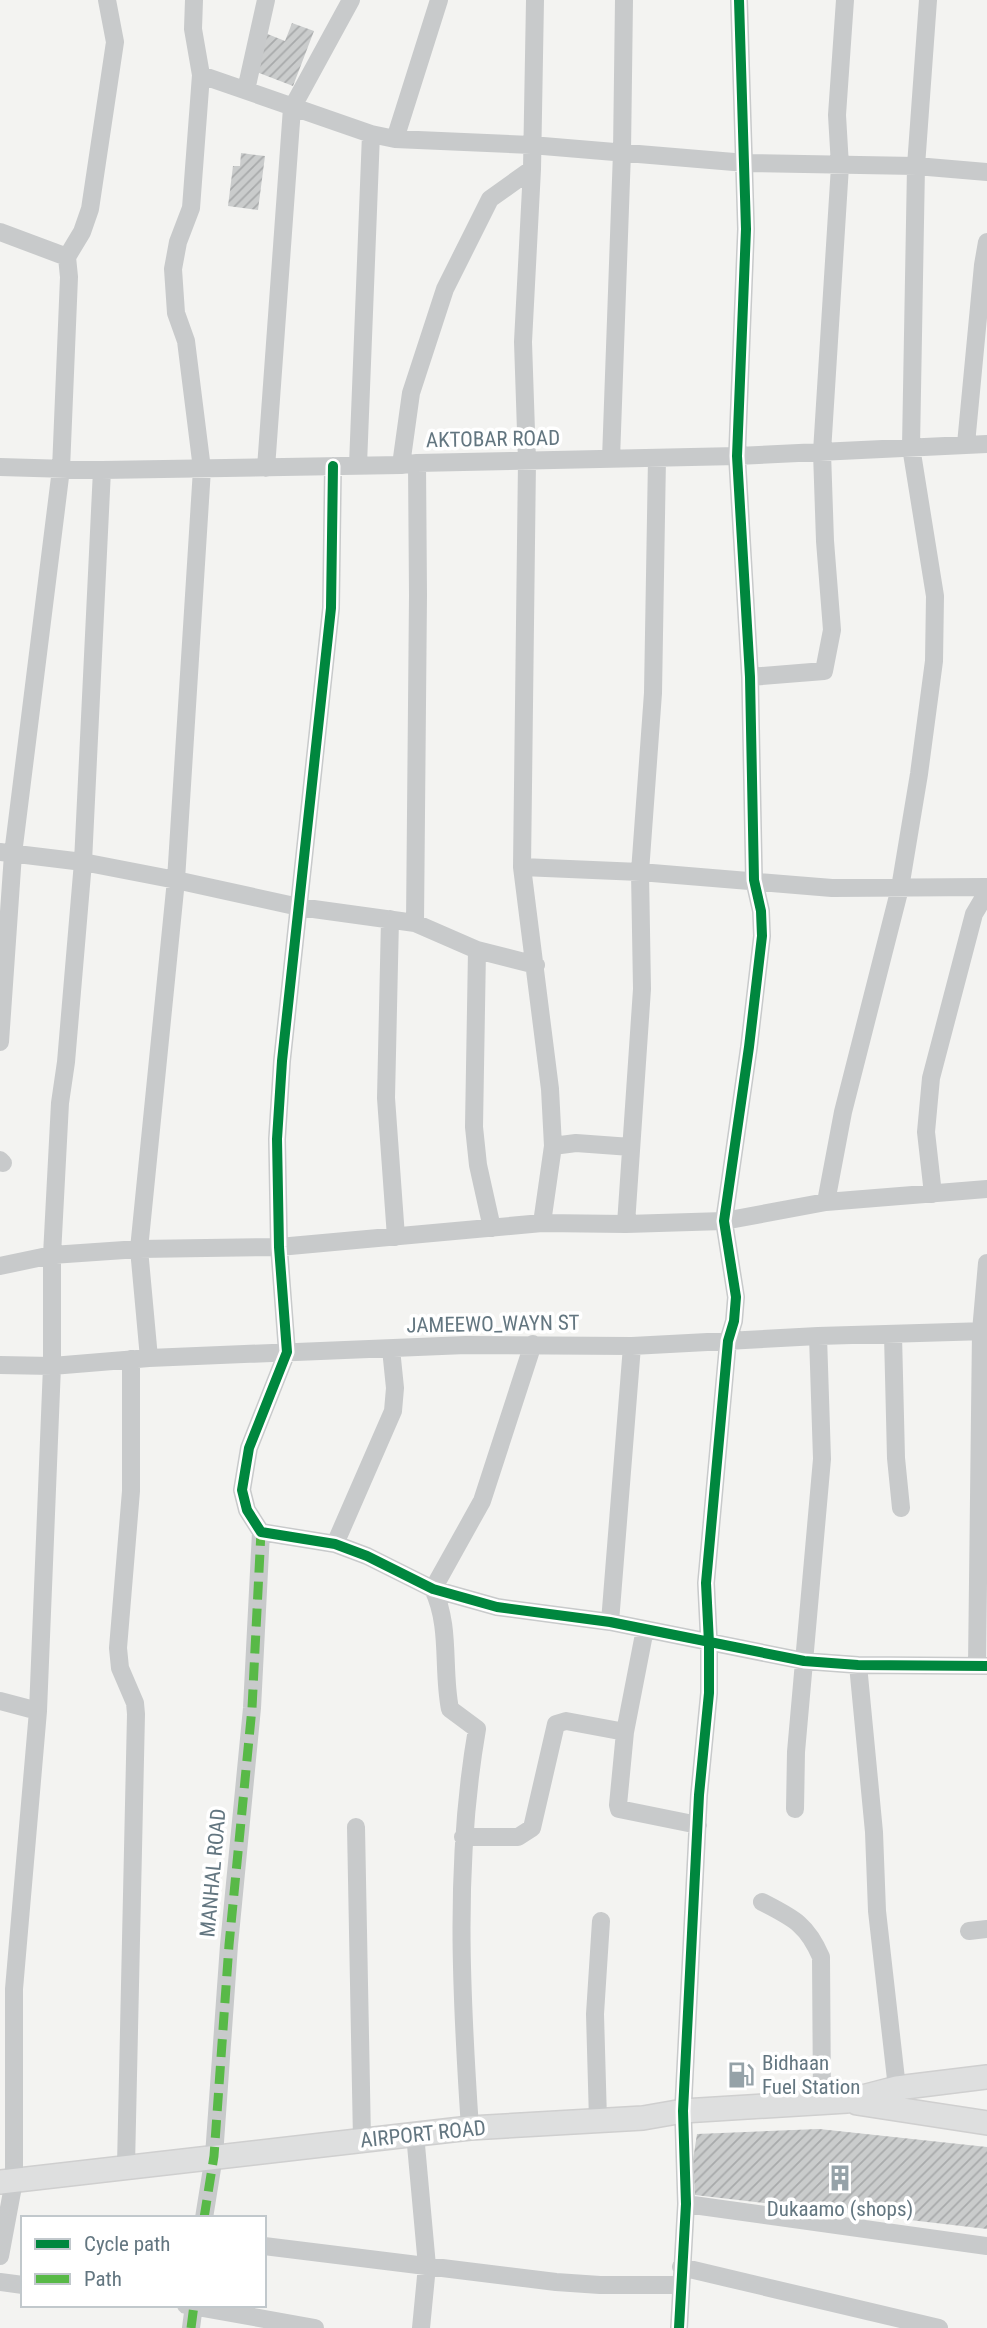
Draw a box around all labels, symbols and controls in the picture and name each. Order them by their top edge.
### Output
street label: AKTOBAR ROAD [426,426,560,452]
street label: JAMEEWO_WAYN ST [406,1310,580,1338]
street label: MANHAL ROAD [195,1808,231,1938]
place label: Bidhaan Fuel Station [762,2051,860,2099]
fuel station icon: Bidhaan Fuel Station [726,2060,756,2090]
street label: AIRPORT ROAD [359,2115,487,2153]
building icon: Dukaamo (shops) [825,2163,855,2193]
place label: Dukaamo (shops) [767,2197,913,2221]
legend [21,2216,266,2307]
text: Cycle path [84,2232,170,2256]
text: Path [84,2267,122,2291]

